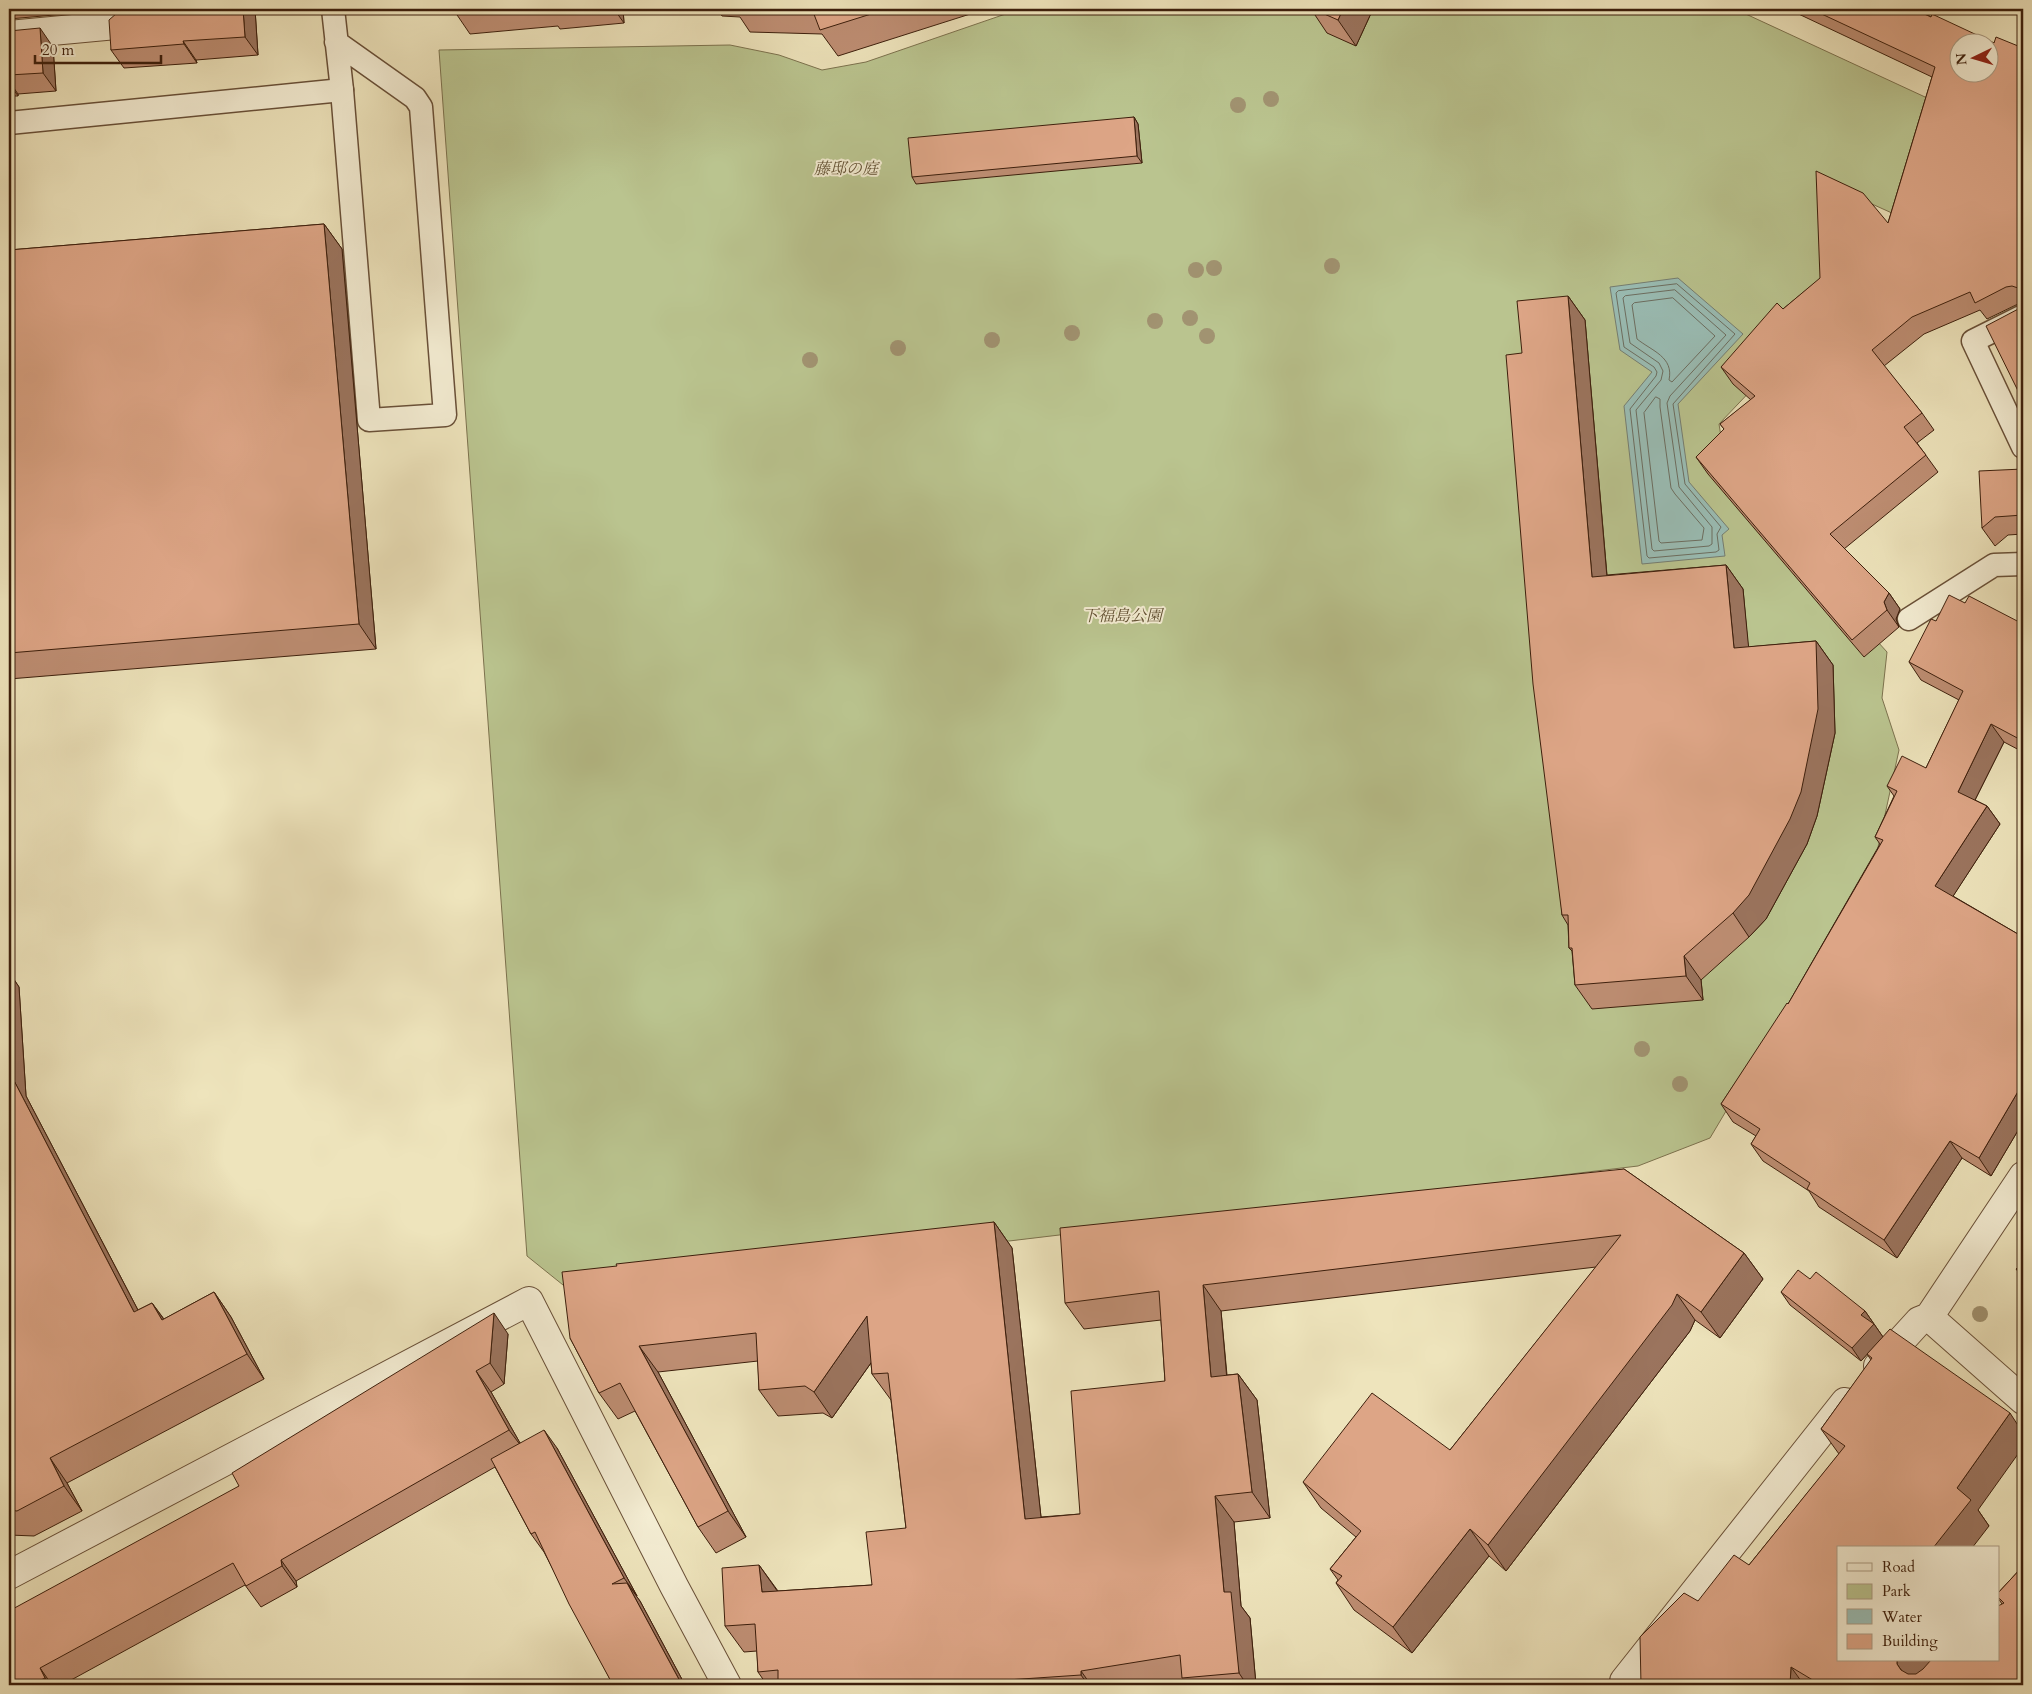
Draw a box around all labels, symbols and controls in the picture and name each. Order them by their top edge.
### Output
scale bar [35,32,161,64]
north arrow [1950,32,2000,82]
text: 20 m [42,40,74,60]
text: N [1952,52,1972,66]
park label: 藤邸の庭 [814,158,881,180]
park label: 下福島公園 [1082,605,1165,627]
legend [1837,1546,2000,1662]
text: Road [1882,1557,1915,1577]
text: Park [1882,1581,1911,1601]
text: Water [1881,1607,1923,1627]
text: Building [1882,1631,1938,1651]

